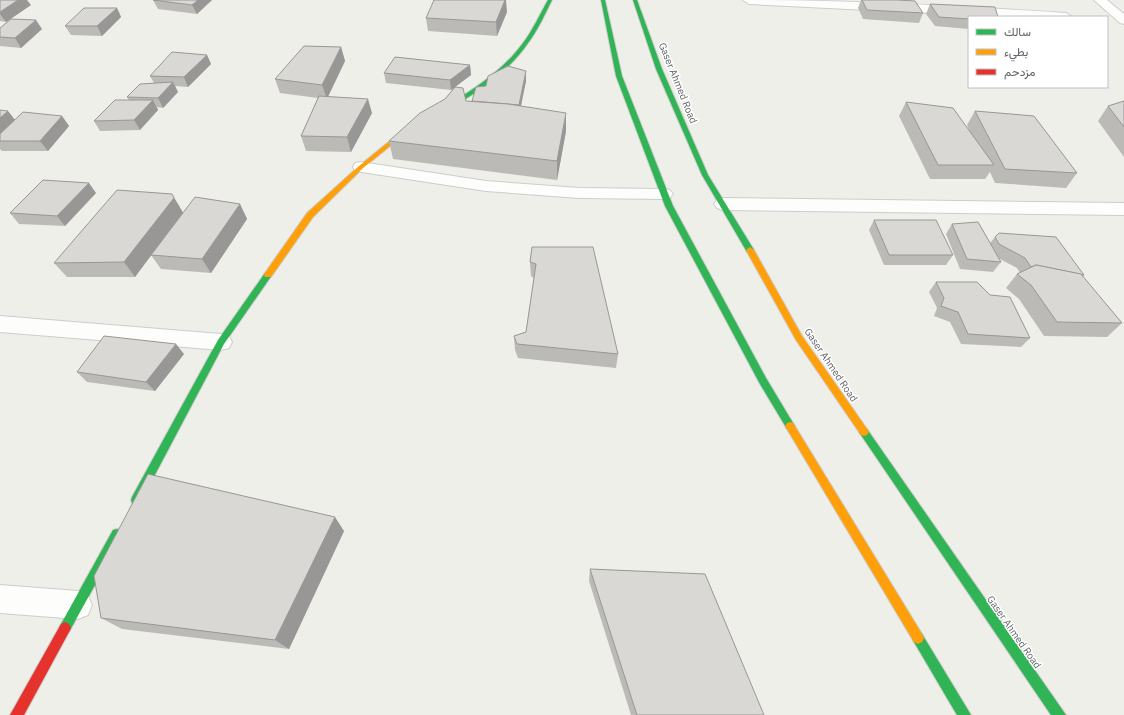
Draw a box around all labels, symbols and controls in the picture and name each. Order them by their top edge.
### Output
legend [968,16,1108,88]
text: سالك [1004,24,1031,39]
street label: Gaser Ahmed Road [656,41,700,125]
text: بطيء [1004,44,1028,62]
text: مزدحم [1004,64,1035,80]
street label: Gaser Ahmed Road [802,326,860,404]
street label: Gaser Ahmed Road [984,593,1044,671]

